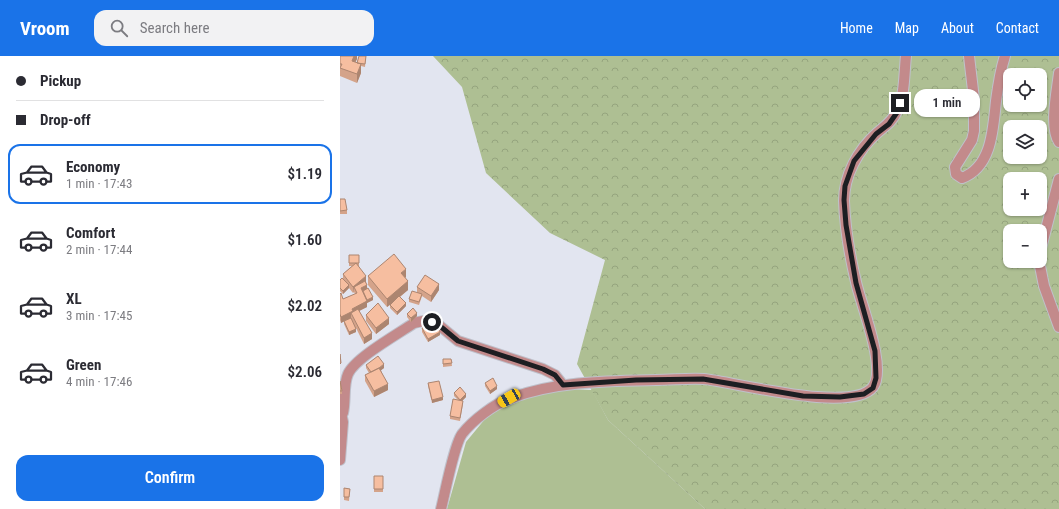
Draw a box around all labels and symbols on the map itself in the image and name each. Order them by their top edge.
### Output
callout: 1 min [914,89,980,117]
route end [891,94,909,112]
route start [423,313,441,331]
car [496,387,522,409]

